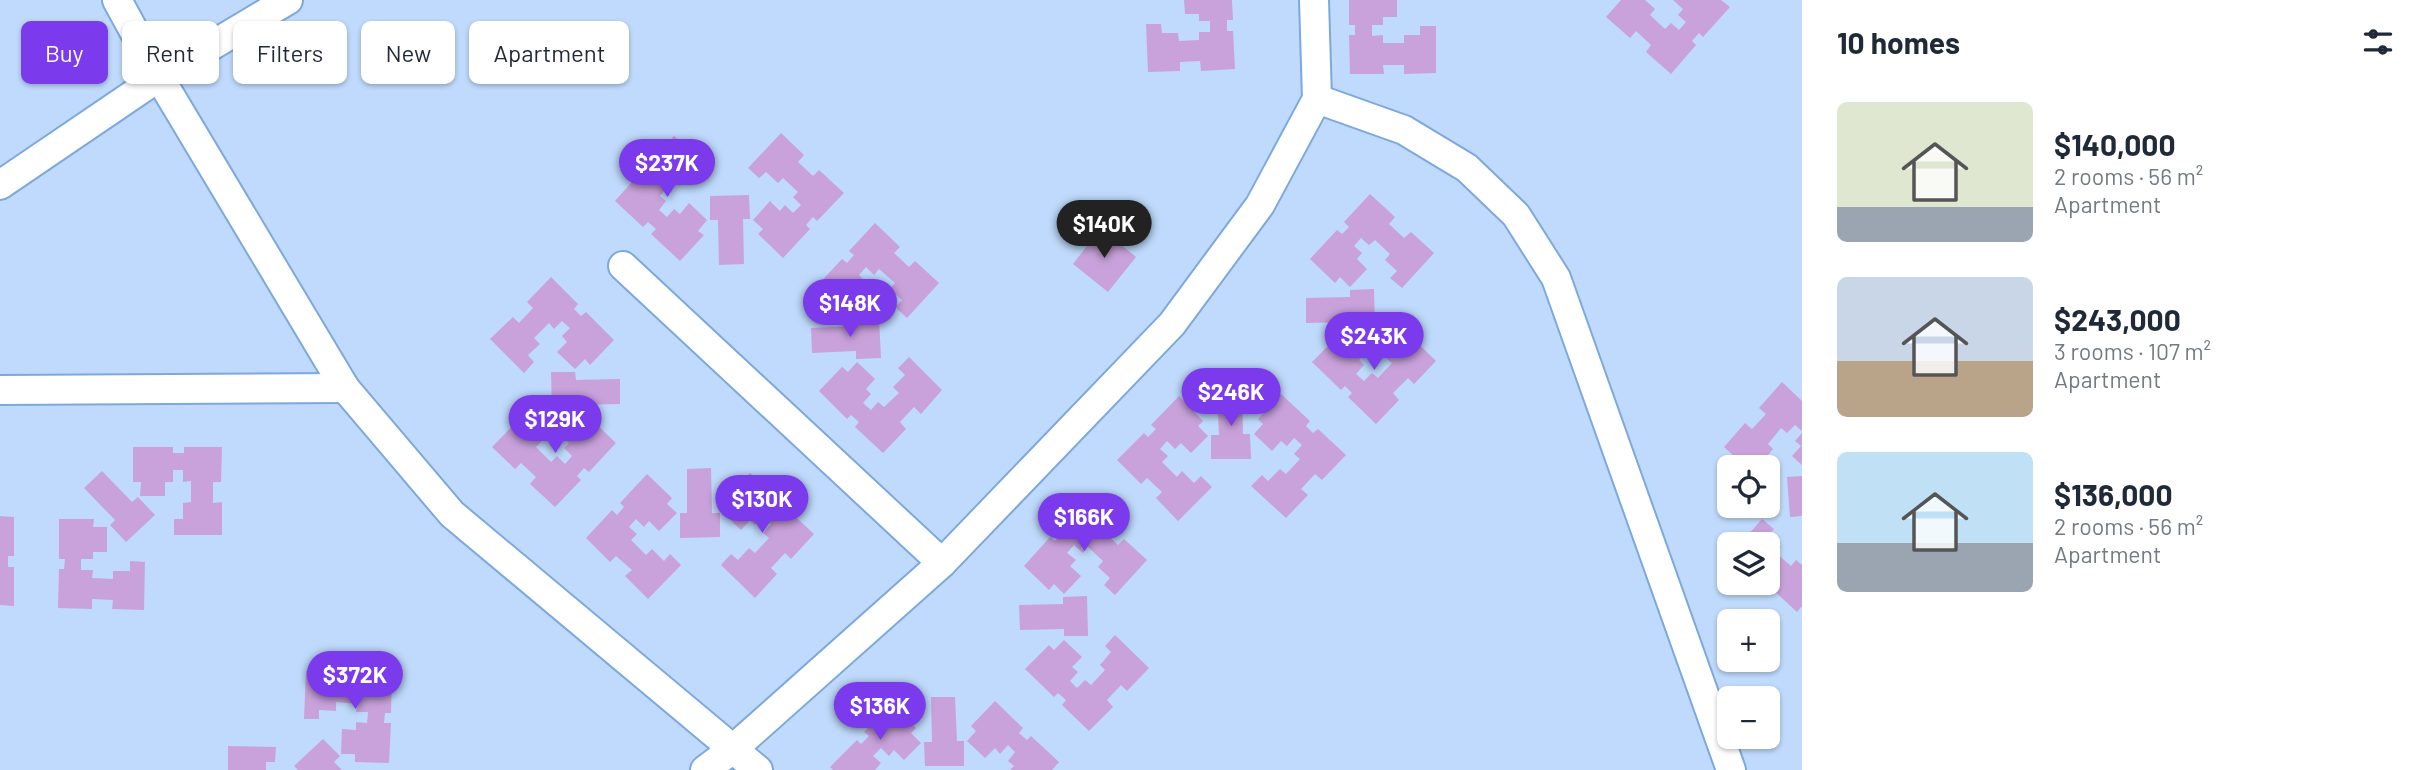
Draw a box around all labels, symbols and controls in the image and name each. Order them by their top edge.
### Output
chip: Buy [21,21,108,84]
chip: Rent [122,21,219,84]
chip: Filters [233,21,347,84]
chip: New [361,21,455,84]
chip: Apartment [469,21,629,84]
icon: filters [2359,23,2397,61]
text: 10 homes [1837,24,1960,60]
text: $140,000 [2054,126,2176,162]
icon: home [1893,130,1977,214]
pin: $237K [618,140,716,199]
text: $237K [635,148,699,176]
text: 2 rooms · 56 m² [2054,162,2203,190]
text: Apartment [2054,190,2161,218]
pin: $140K [1055,201,1153,260]
text: $140K [1073,209,1135,237]
pin: $148K [801,280,899,339]
text: $148K [819,288,881,316]
text: $243,000 [2054,301,2181,337]
icon: home [1893,305,1977,389]
pin: $243K [1325,312,1423,372]
text: $243K [1341,321,1407,349]
text: 3 rooms · 107 m² [2054,337,2211,365]
text: Apartment [2054,365,2161,393]
pin: $246K [1182,368,1280,428]
text: $246K [1198,377,1264,405]
pin: $129K [506,396,604,455]
text: $129K [525,404,585,432]
map controls [1717,455,1780,749]
button: locate [1717,455,1780,518]
pin: $130K [713,476,811,535]
text: $136,000 [2054,476,2173,512]
icon: home [1893,480,1977,564]
text: $130K [731,484,793,512]
pin: $166K [1035,494,1133,553]
text: $166K [1054,502,1114,530]
text: 2 rooms · 56 m² [2054,512,2203,540]
button: layers [1717,532,1780,595]
text: Apartment [2054,540,2161,568]
button: + [1717,609,1780,672]
pin: $372K [306,652,404,711]
text: $372K [323,660,387,688]
pin: $136K [831,682,929,742]
button: − [1717,686,1780,749]
text: $136K [850,691,910,719]

